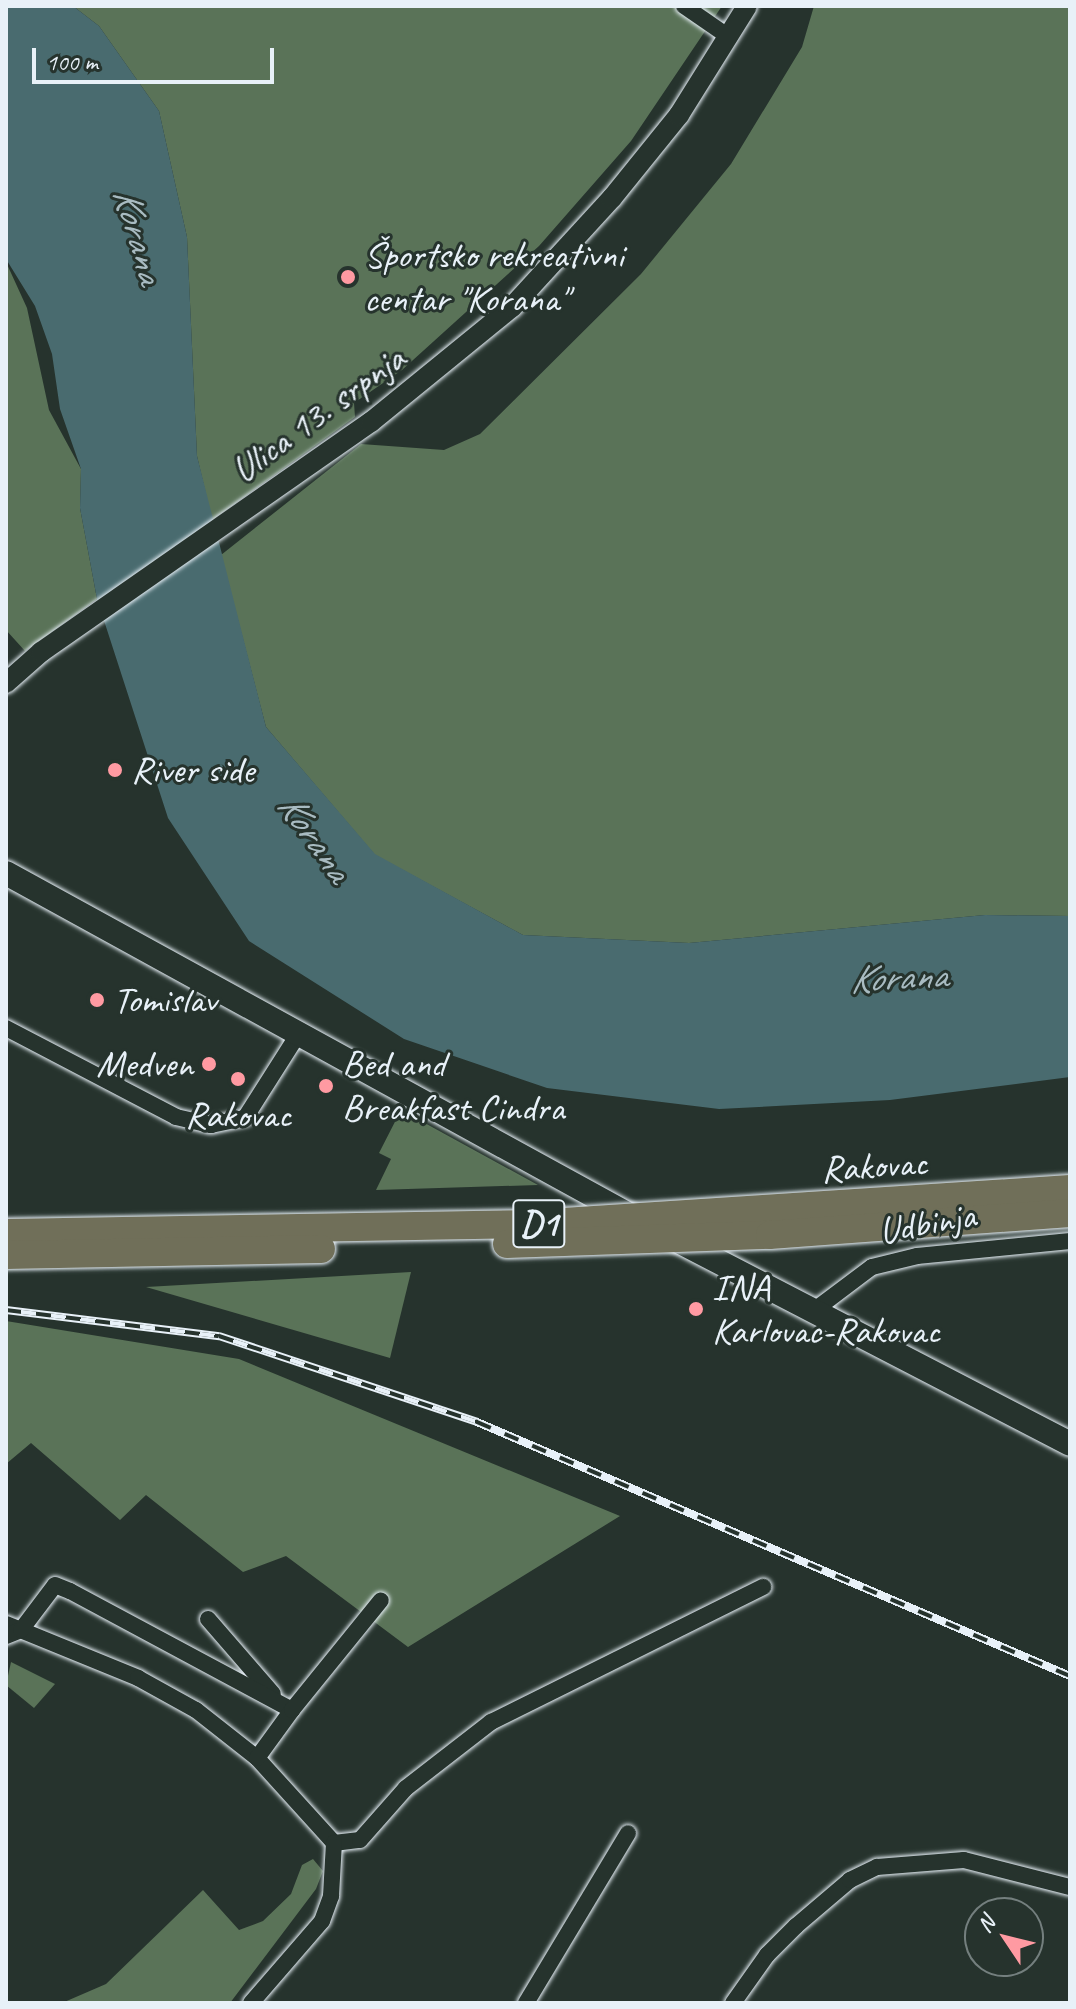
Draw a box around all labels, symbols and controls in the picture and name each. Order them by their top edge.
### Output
scale bar [36,32,278,82]
text: 100 m [46,47,98,77]
water label: Korana [103,182,175,288]
place label: Športsko rekreativni centar "Korana" [364,232,624,322]
marker: Športsko rekreativni centar "Korana" [339,268,357,286]
street label: Ulica 13. srpnja [222,336,414,492]
place label: River side [131,747,254,793]
marker: River side [106,761,124,779]
water label: Korana [268,784,362,890]
water label: Korana [848,950,948,1004]
place label: Tomislav [113,977,216,1023]
marker: Tomislav [88,991,106,1009]
place label: Medven [96,1041,193,1087]
place label: Bed and Breakfast Cindra [342,1041,564,1130]
marker: Medven [200,1055,218,1073]
marker: Rakovac [229,1070,247,1088]
marker: Bed and Breakfast Cindra [317,1077,335,1095]
place label: Rakovac [185,1092,291,1138]
street label: Rakovac [819,1140,929,1192]
road number: D1 [511,1192,567,1256]
street label: Udbinja [875,1192,979,1254]
place label: INA Karlovac-Rakovac [712,1264,940,1354]
marker: INA Karlovac-Rakovac [687,1300,705,1318]
north arrow [964,1897,1044,1977]
text: N [971,1911,1001,1938]

